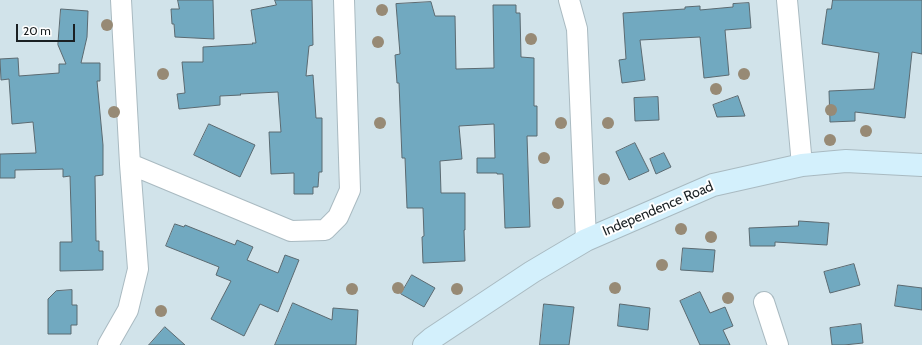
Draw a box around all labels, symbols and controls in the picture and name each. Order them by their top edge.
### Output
scale bar [18,16,77,42]
text: 20 m [23,23,51,38]
street label: Independence Road [600,178,716,240]

